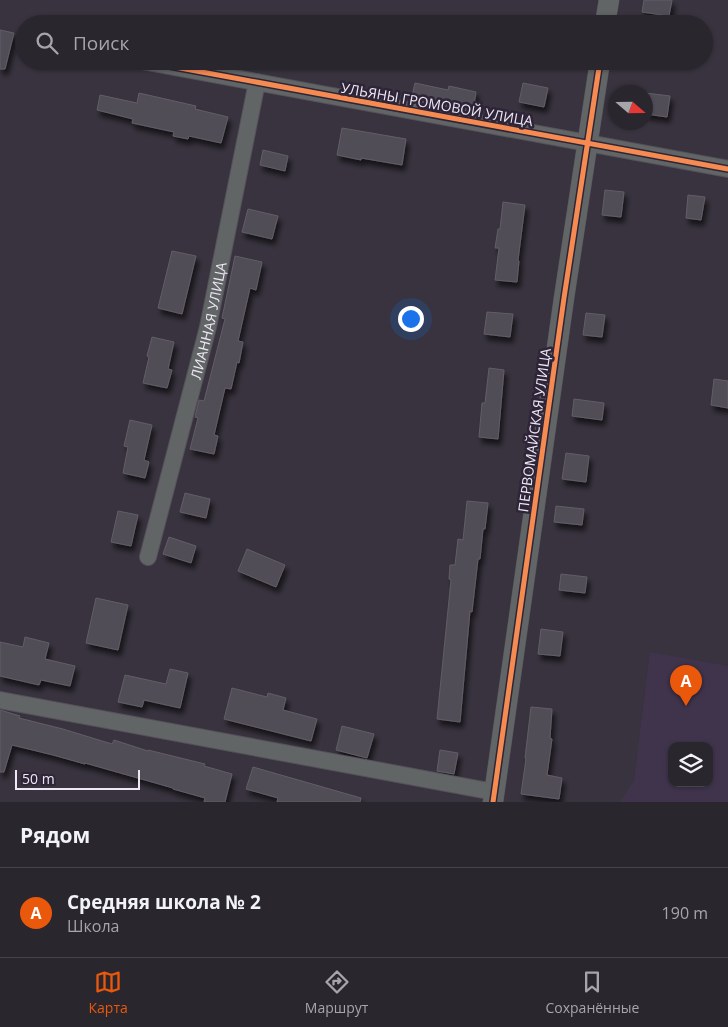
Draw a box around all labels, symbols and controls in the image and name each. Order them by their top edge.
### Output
search box [15,15,713,70]
icon: search [33,29,61,57]
text: Поиск [73,30,129,56]
street label: УЛЬЯНЫ ГРОМОВОЙ УЛИЦА [340,78,535,130]
north arrow [608,85,653,130]
street label: ЛИАННАЯ УЛИЦА [185,260,230,381]
your location [398,306,424,332]
street label: ПЕРВОМАЙСКАЯ УЛИЦА [513,347,555,513]
pin: A [670,665,702,706]
map controls [668,742,713,787]
button: layers [668,742,713,787]
scale bar [15,767,140,790]
text: 50 m [22,769,55,788]
text: Рядом [20,821,90,849]
text: Средняя школа № 2 [67,889,261,915]
text: A [30,902,42,924]
text: 190 m [662,902,708,924]
text: Школа [67,915,119,937]
tab: Карта [89,968,128,1017]
tab: Маршрут [305,968,368,1017]
tab: Сохранённые [545,968,639,1017]

